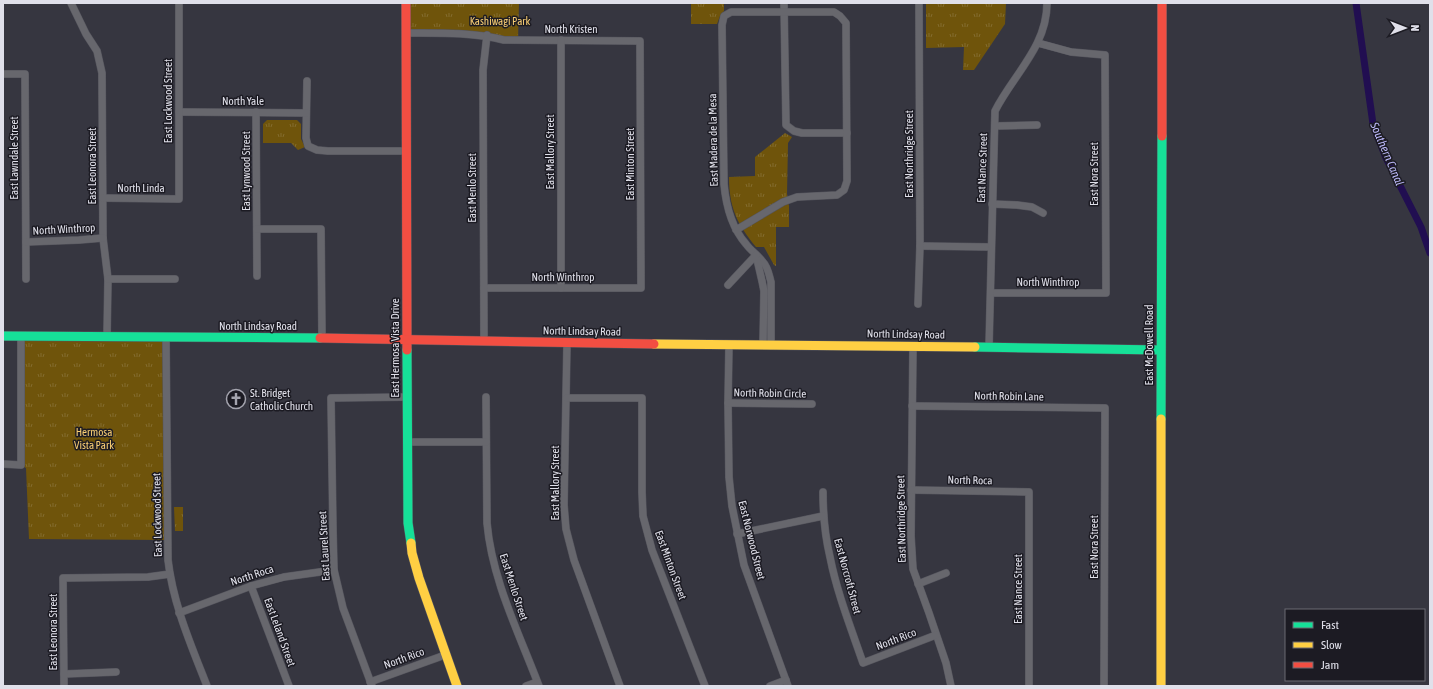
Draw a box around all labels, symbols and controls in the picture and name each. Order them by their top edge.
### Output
north arrow [1385,8,1425,48]
park label: Kashiwagi Park [470,15,531,27]
street label: North Kristen [544,23,598,35]
text: N [1409,25,1421,31]
street label: East Lockwood Street [162,59,174,143]
street label: East Madera de la Mesa [706,93,720,187]
street label: North Yale [222,95,264,107]
street label: East Northridge Street [903,110,915,198]
street label: East Mallory Street [544,114,556,190]
street label: East Lawndale Street [8,116,20,200]
water label: Southern Canal [1367,119,1407,188]
street label: East Leonora Street [86,127,98,205]
street label: East Minton Street [624,128,636,200]
street label: East Lynwood Street [240,131,252,211]
street label: East Nance Street [975,133,989,203]
street label: East Nora Street [1088,142,1100,206]
street label: East Menlo Street [466,153,478,223]
street label: North Linda [117,182,165,194]
street label: North Winthrop [32,221,96,237]
street label: North Winthrop [532,271,594,283]
street label: North Winthrop [1017,276,1079,288]
street label: East Hermosa Vista Drive [389,298,401,398]
street label: East McDowell Road [1143,305,1155,385]
street label: North Lindsay Road [219,320,297,332]
street label: North Lindsay Road [543,324,621,338]
street label: North Lindsay Road [867,327,945,341]
street label: North Robin Circle [734,386,806,400]
place label: St. Bridget Catholic Church [250,387,313,412]
church icon: St. Bridget Catholic Church [225,388,247,410]
street label: North Robin Lane [974,389,1044,403]
park label: Hermosa Vista Park [74,426,114,451]
street label: East Mallory Street [549,445,561,521]
street label: East Lockwood Street [150,473,164,557]
street label: North Roca [948,474,992,486]
street label: East Northridge Street [894,475,908,563]
street label: East Norwood Street [736,499,768,581]
street label: East Laurel Street [316,511,332,581]
street label: East Nora Street [1088,515,1100,579]
street label: East Minton Street [653,529,689,601]
street label: East Norcroft Street [832,537,864,615]
street label: East Menlo Street [498,552,530,622]
street label: East Nance Street [1012,554,1024,624]
street label: North Roca [229,562,275,588]
street label: East Leonora Street [47,593,59,671]
street label: East Leland Street [262,596,298,668]
legend [1285,609,1425,681]
text: Fast [1321,618,1339,632]
street label: North Rico [874,626,918,652]
text: Slow [1321,638,1342,652]
street label: North Rico [382,645,426,671]
text: Jam [1321,658,1339,672]

